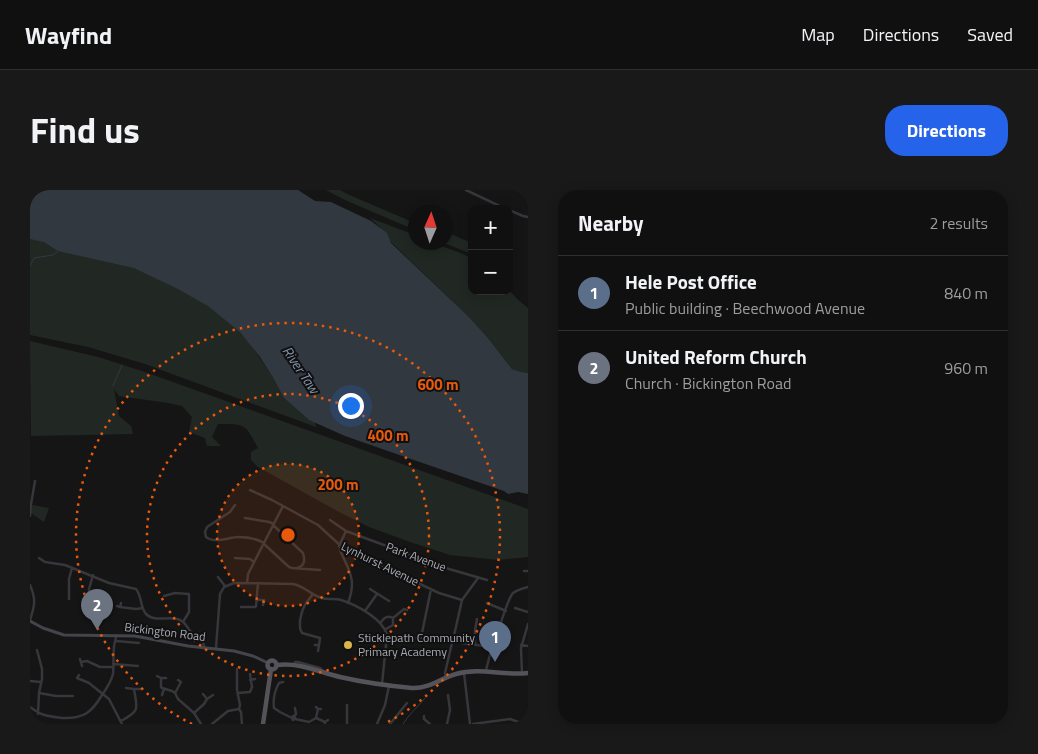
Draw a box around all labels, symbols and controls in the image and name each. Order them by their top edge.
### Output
text: Wayfind [25,17,112,53]
text: Map [801,21,835,48]
text: Directions [863,21,939,48]
text: Saved [967,21,1013,48]
text: Find us [30,103,140,157]
button: Directions [885,105,1008,156]
north arrow [408,205,453,250]
map controls [468,205,513,295]
button: + [468,205,513,250]
text: Nearby [578,207,643,239]
text: 2 results [929,211,988,235]
button: − [468,250,513,295]
text: Hele Post Office [625,267,757,296]
text: 1 [590,281,598,305]
text: 840 m [944,281,988,305]
text: Public building · Beechwood Avenue [625,296,865,320]
water label: River Taw [278,342,326,399]
text: United Reform Church [625,342,807,371]
text: 2 [590,356,598,380]
text: 960 m [944,356,988,380]
text: Church · Bickington Road [625,371,791,395]
text: 600 m [417,373,459,396]
your location [338,393,364,419]
text: 400 m [367,424,409,447]
text: 200 m [317,473,359,496]
centre of rings [279,526,297,544]
street label: Lynhurst Avenue [338,537,422,591]
street label: Park Avenue [383,537,449,576]
pin: 2 [81,589,113,630]
street label: Bickington Road [123,617,207,646]
pin: 1 [479,621,511,662]
place label: Sticklepath Community Primary Academy [358,628,475,661]
marker: Sticklepath Community Primary Academy [342,639,354,651]

